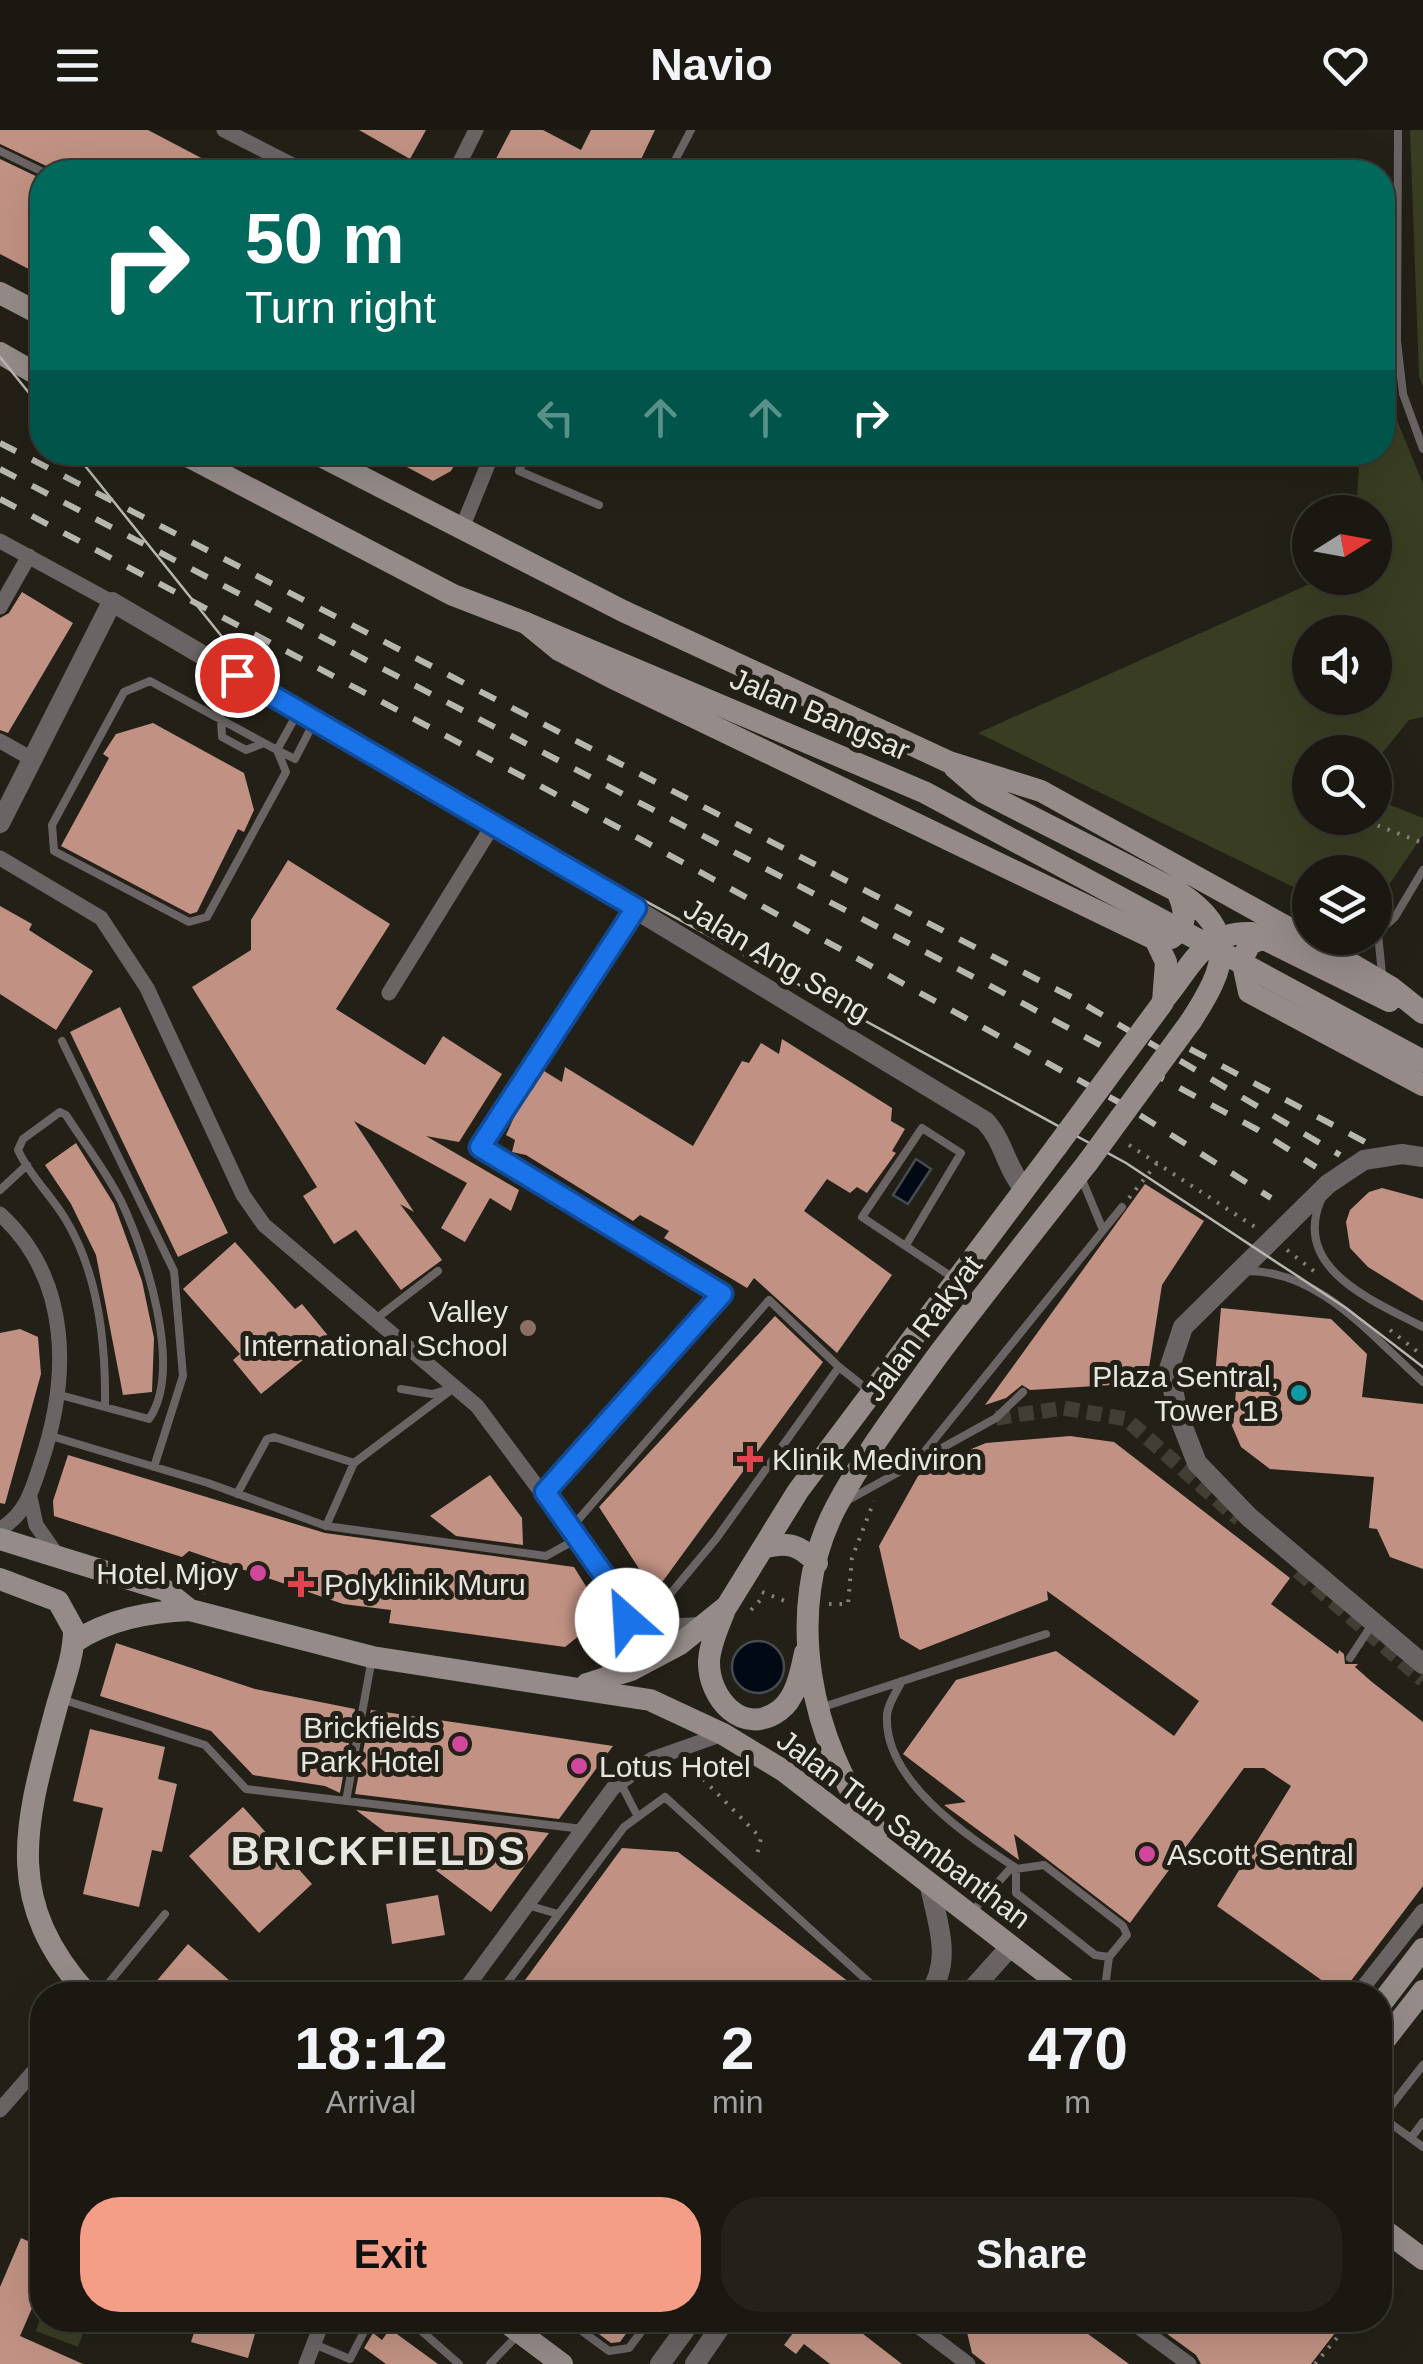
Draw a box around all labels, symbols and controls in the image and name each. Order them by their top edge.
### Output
icon: menu [50,38,105,93]
icon: heart [1318,38,1373,93]
text: Navio [650,39,773,90]
icon: right [80,200,210,330]
text: 50 m [245,200,405,278]
text: Turn right [245,282,436,333]
icon: left [528,390,583,445]
icon: ahead [633,390,688,445]
icon: ahead [738,390,793,445]
icon: right [843,390,898,445]
north arrow [1292,495,1392,595]
map controls [1292,495,1392,955]
button: sound [1292,615,1392,715]
pin [195,633,280,718]
icon: arrive [210,648,265,703]
street label: Jalan Bangsar [725,661,915,767]
button: search [1292,735,1392,835]
button: layers [1292,855,1392,955]
street label: Jalan Ang Seng [678,892,876,1028]
street label: Jalan Rakyat [858,1248,989,1407]
place label: Valley International School [243,1295,508,1362]
marker: Valley International School [517,1317,539,1339]
place label: Plaza Sentral, Tower 1B [1092,1360,1279,1427]
marker: Plaza Sentral, Tower 1B [1288,1382,1310,1404]
place label: Klinik Mediviron [772,1443,982,1476]
marker: Klinik Mediviron [737,1446,763,1472]
place label: Hotel Mjoy [96,1557,238,1590]
marker: Hotel Mjoy [247,1562,269,1584]
place label: Polyklinik Muru [324,1568,526,1601]
position arrow [575,1568,679,1672]
marker: Polyklinik Muru [288,1571,314,1597]
place label: Brickfields Park Hotel [300,1711,440,1778]
street label: Jalan Tun Sambanthan [771,1723,1037,1935]
marker: Brickfields Park Hotel [449,1733,471,1755]
place label: Lotus Hotel [599,1750,751,1783]
marker: Lotus Hotel [568,1755,590,1777]
district label: BRICKFIELDS [231,1829,527,1873]
place label: Ascott Sentral [1167,1838,1354,1871]
marker: Ascott Sentral [1136,1843,1158,1865]
text: 18:12 [294,2015,448,2082]
text: 2 [721,2015,754,2082]
text: 470 [1028,2015,1128,2082]
text: Arrival [326,2084,416,2120]
text: min [712,2084,763,2120]
text: m [1064,2084,1091,2120]
button: Exit [80,2197,701,2312]
button: Share [721,2197,1342,2312]

